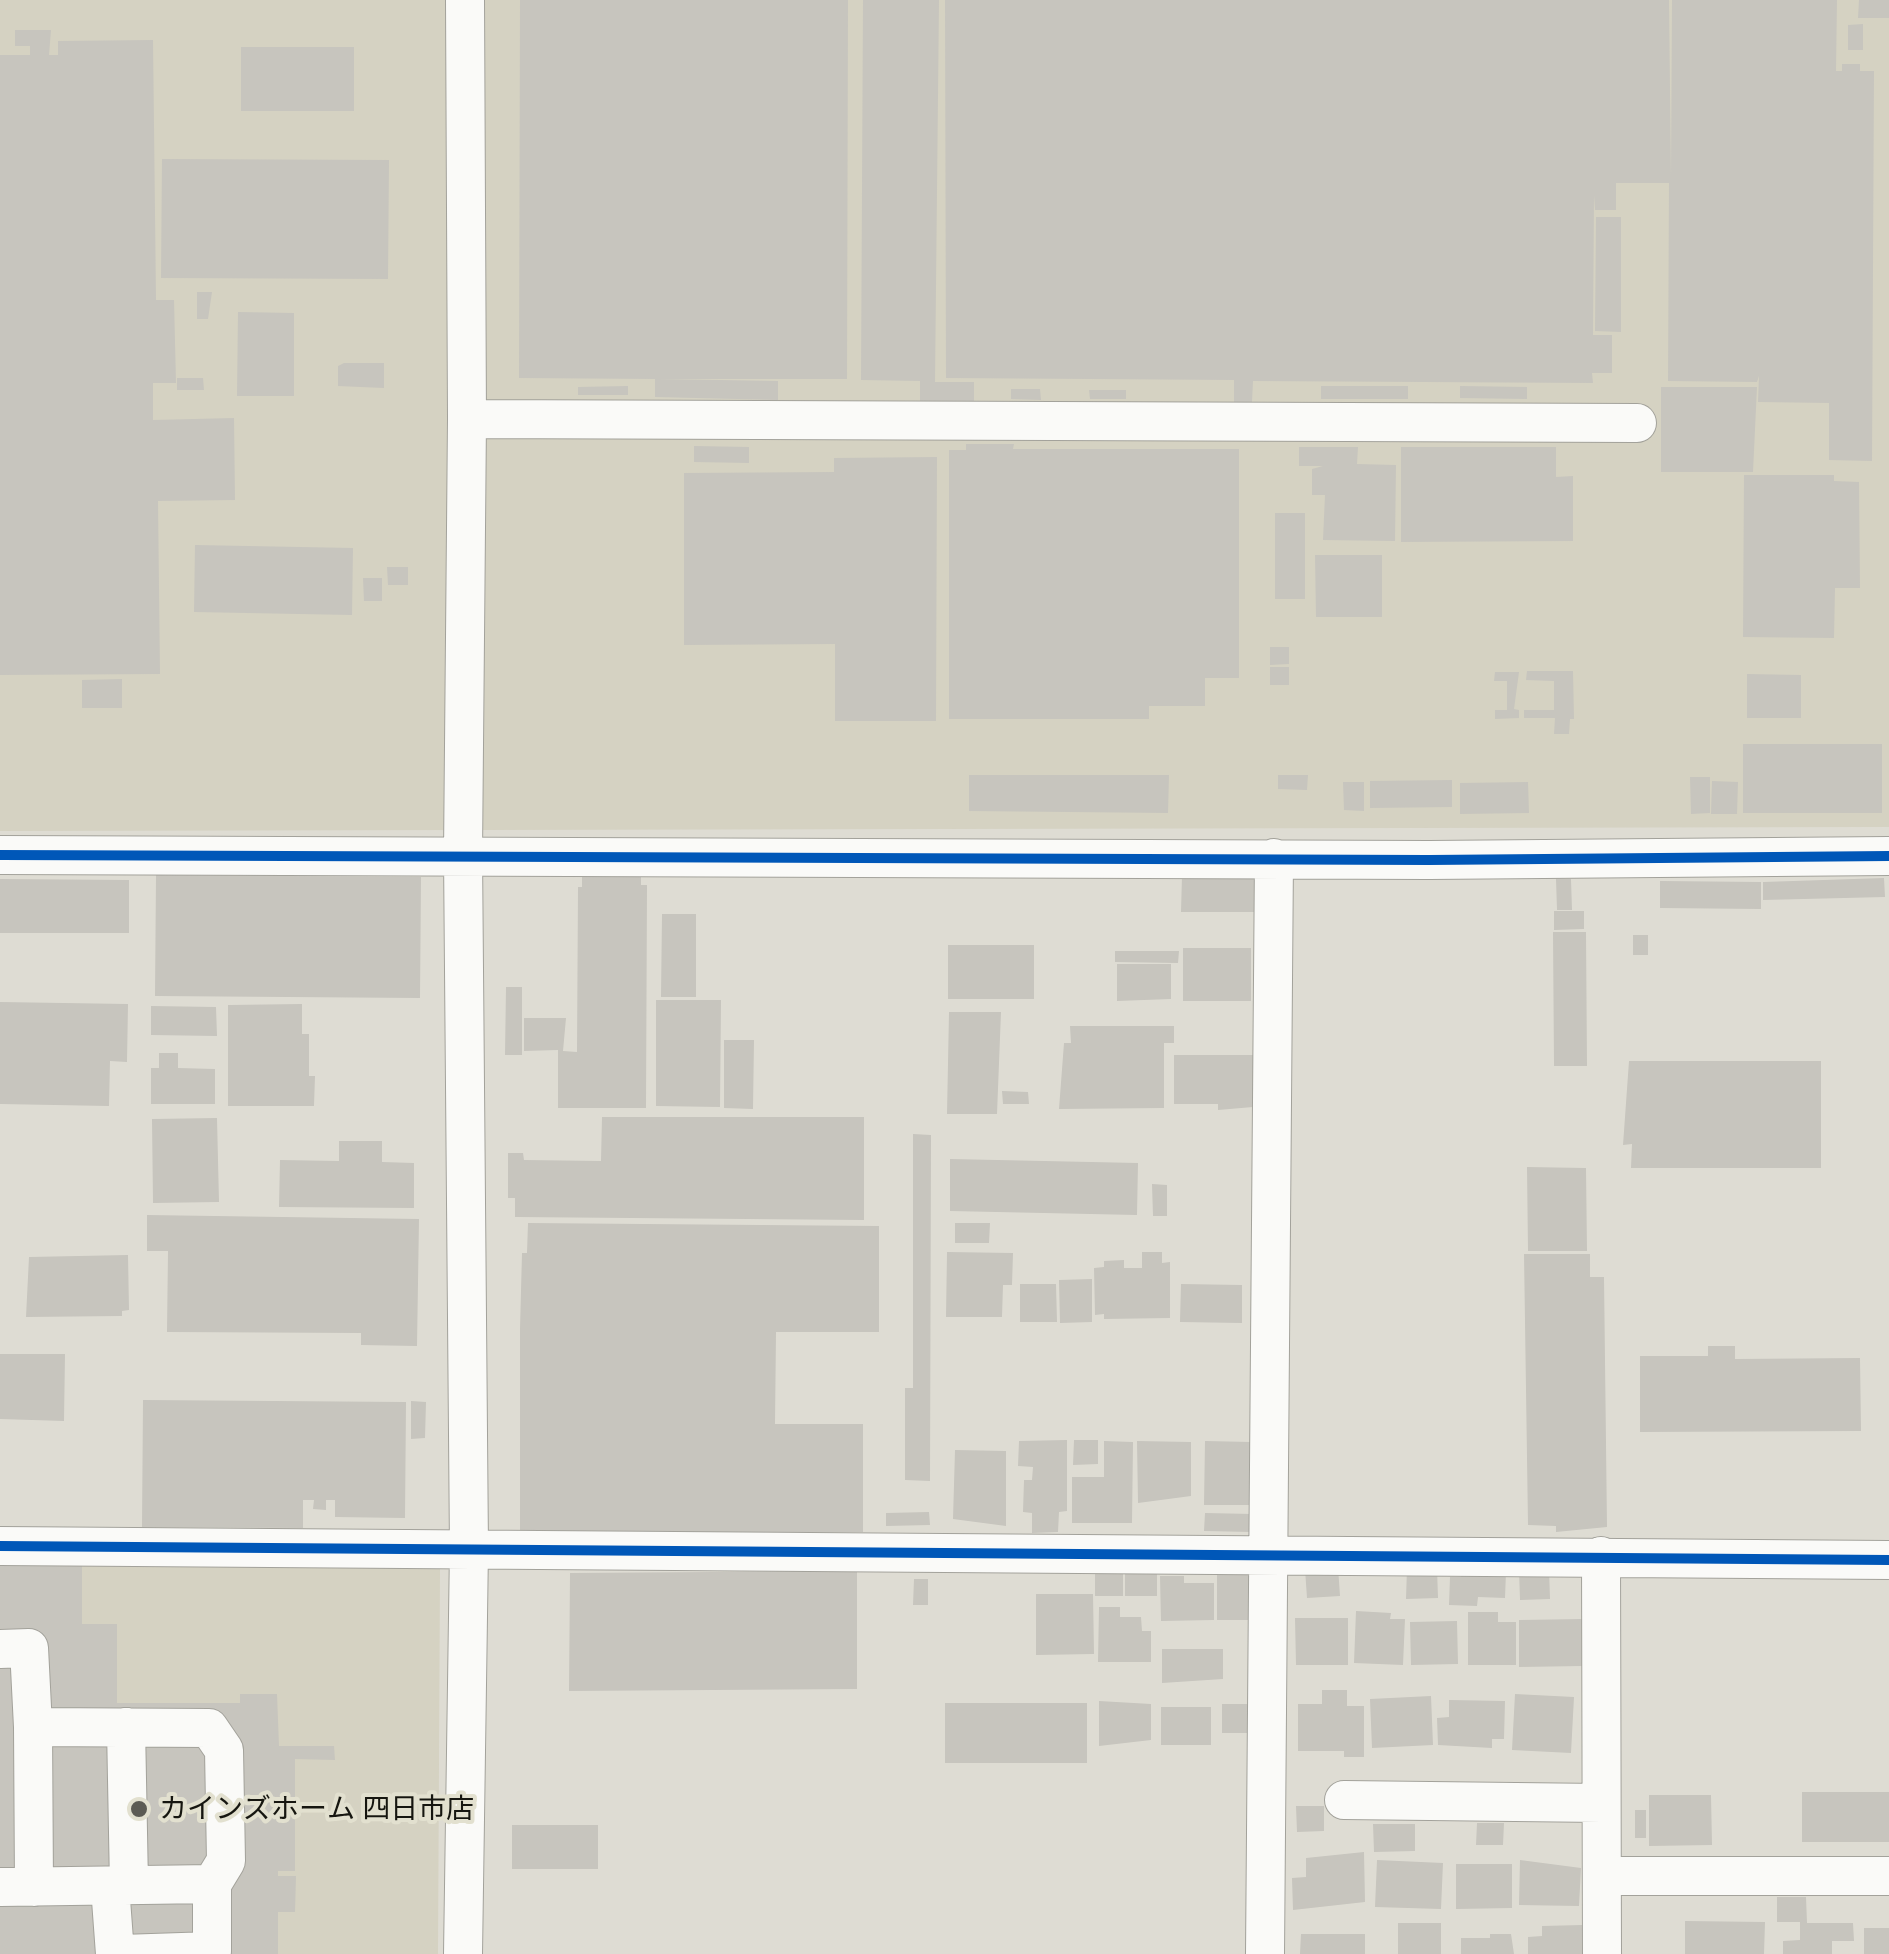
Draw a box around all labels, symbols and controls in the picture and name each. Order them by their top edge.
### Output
place label: カインズホーム 四日市店 [159,1792,474,1826]
marker: カインズホーム 四日市店 [128,1798,150,1820]

